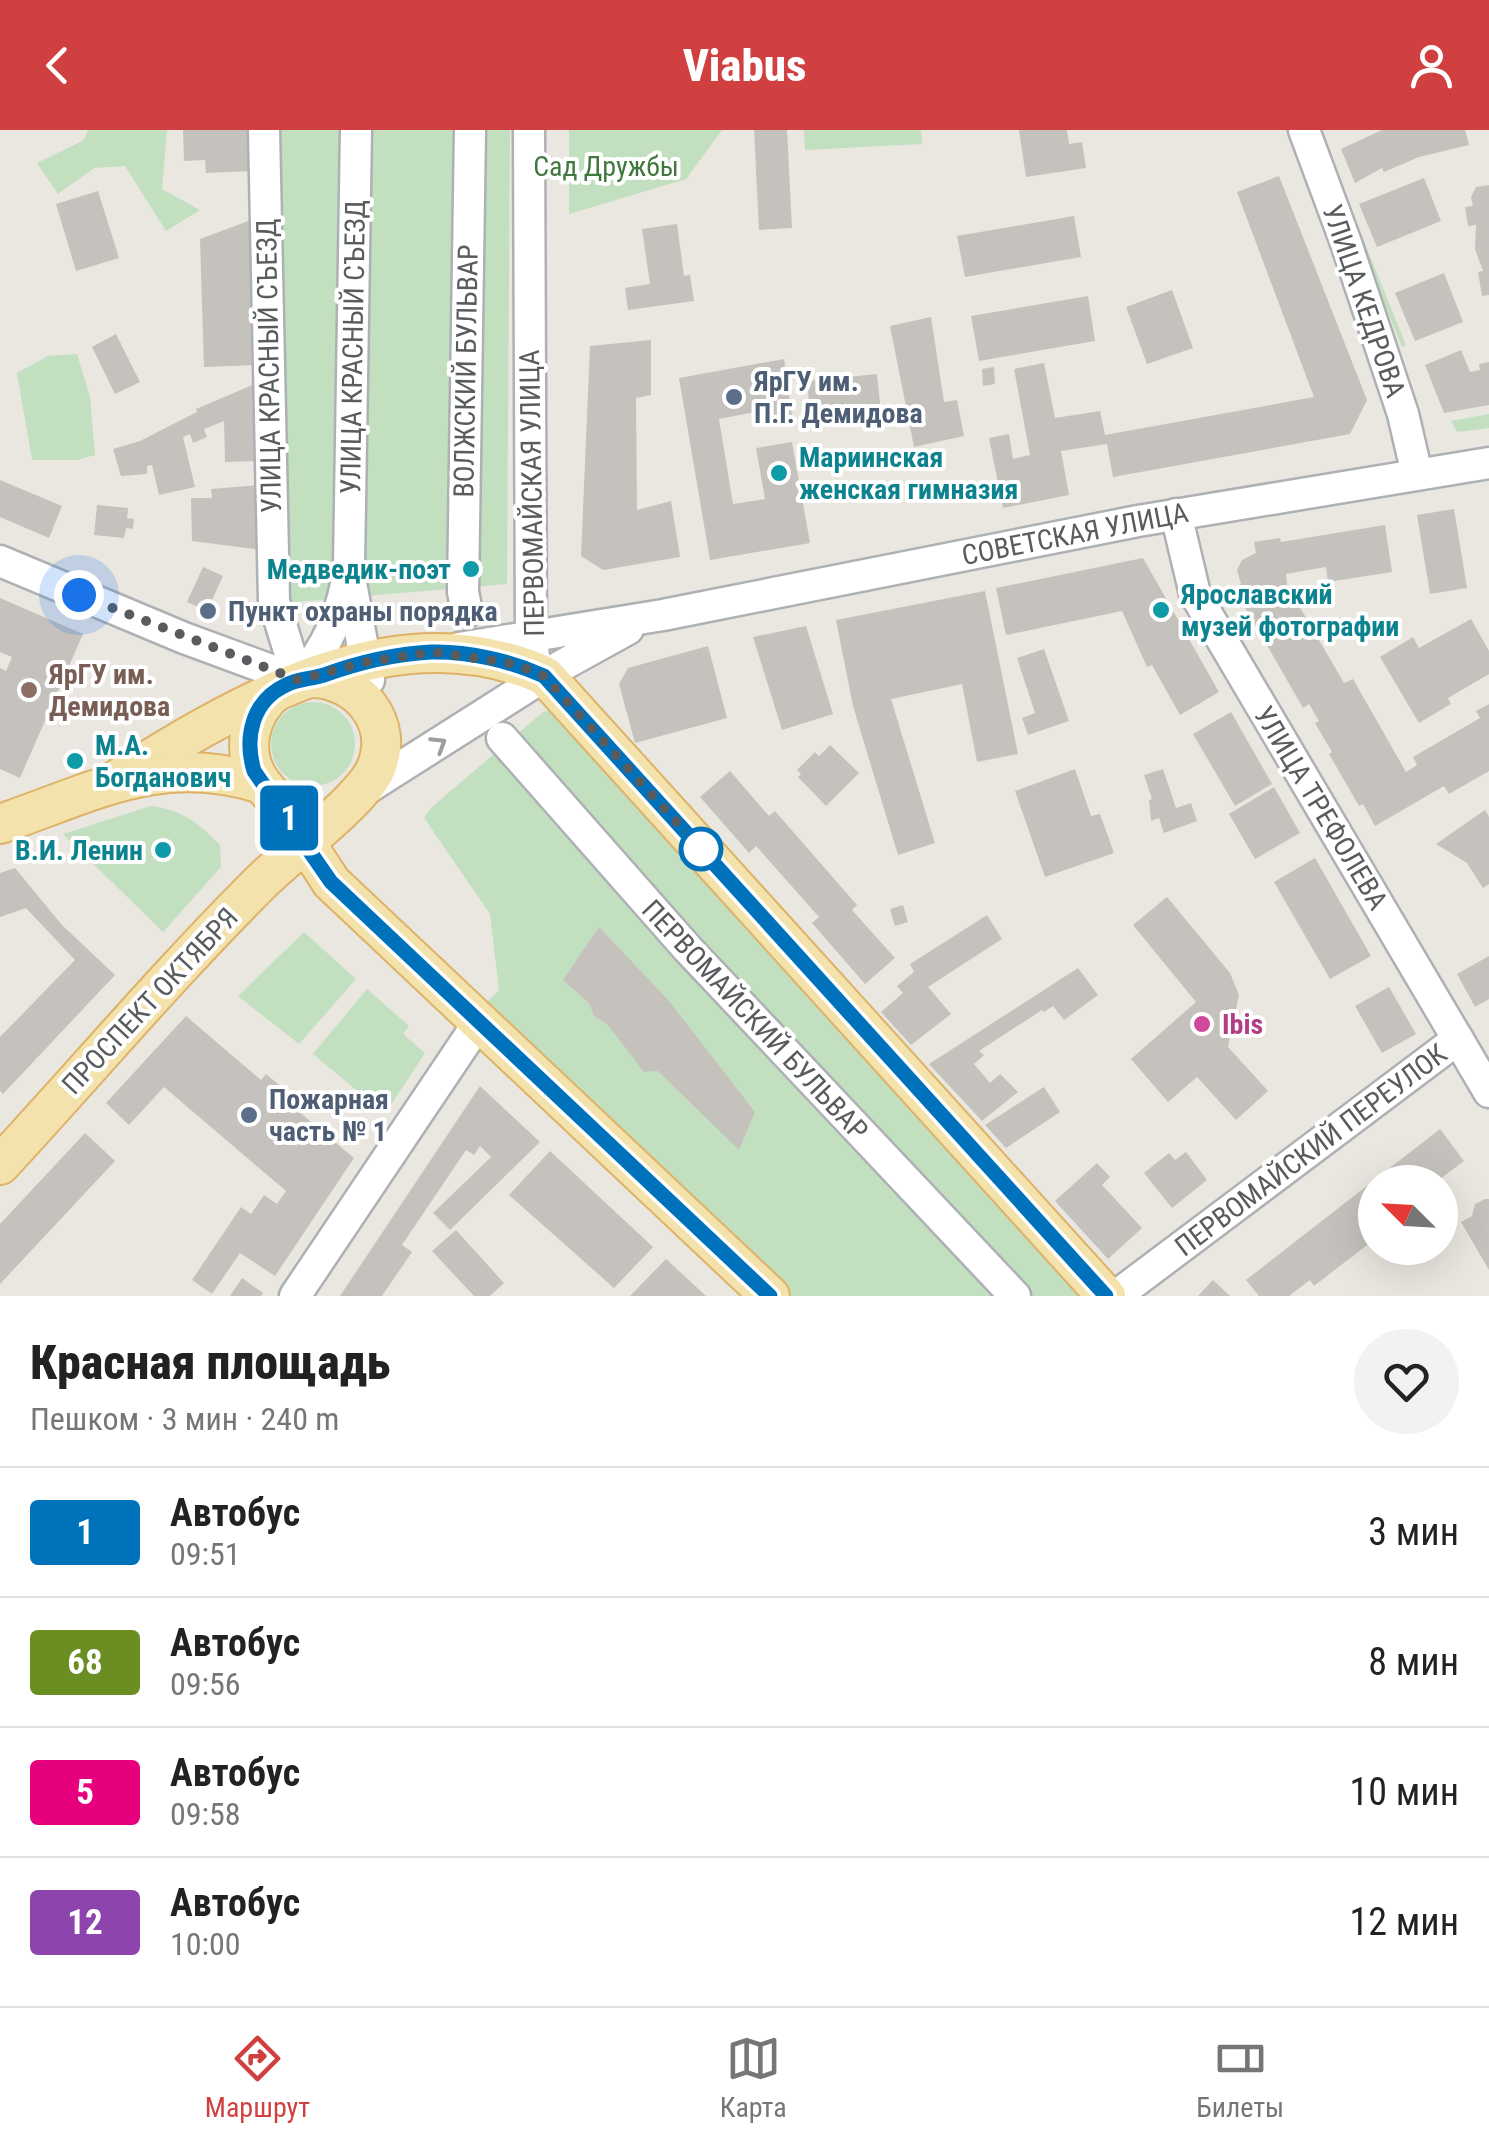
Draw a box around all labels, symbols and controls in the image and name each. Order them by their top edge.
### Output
icon: back [30,38,85,93]
icon: person [1404,38,1459,93]
text: Viabus [683,39,806,92]
park label: Сад Дружбы [533,150,679,183]
street label: УЛИЦА КРАСНЫЙ СЪЕЗД [334,200,372,494]
street label: УЛИЦА КЕДРОВА [1316,200,1412,402]
street label: УЛИЦА КРАСНЫЙ СЪЕЗД [250,219,288,513]
street label: ВОЛЖСКИЙ БУЛЬВАР [447,244,485,498]
street label: ПЕРВОМАЙСКАЯ УЛИЦА [513,349,551,637]
place label: ЯрГУ им. П.Г. Демидова [753,365,923,430]
marker: ЯрГУ им. П.Г. Демидова [723,386,745,408]
place label: Мариинская женская гимназия [799,441,1018,506]
marker: Мариинская женская гимназия [768,462,790,484]
street label: СОВЕТСКАЯ УЛИЦА [959,496,1191,572]
place label: Медведик-поэт [267,553,451,586]
marker: Медведик-поэт [460,558,482,580]
your location [54,570,104,620]
place label: Ярославский музей фотографии [1180,578,1399,643]
place label: Пункт охраны порядка [228,595,498,628]
marker: Ярославский музей фотографии [1150,599,1172,621]
marker: Пункт охраны порядка [197,600,219,622]
place label: ЯрГУ им. Демидова [48,658,170,723]
marker: ЯрГУ им. Демидова [18,679,40,701]
street label: УЛИЦА ТРЕФОЛЕВА [1247,700,1395,916]
place label: М.А. Богданович [95,729,231,794]
one-way arrow [428,737,446,756]
marker: М.А. Богданович [64,750,86,772]
line badge: 1 [256,786,322,850]
text: 1 [280,798,298,839]
unlabelled marker [680,828,722,870]
place label: В.И. Ленин [15,834,143,867]
marker: В.И. Ленин [152,839,174,861]
street label: ПЕРВОМАЙСКИЙ БУЛЬВАР [635,893,875,1147]
street label: ПРОСПЕКТ ОКТЯБРЯ [55,901,245,1101]
place label: Ibis [1222,1008,1263,1041]
marker: Ibis [1191,1013,1213,1035]
street label: ПЕРВОМАЙСКИЙ ПЕРЕУЛОК [1169,1037,1454,1263]
place label: Пожарная часть № 1 [269,1083,389,1148]
marker: Пожарная часть № 1 [238,1104,260,1126]
north arrow [1358,1165,1458,1265]
map controls [1358,1165,1458,1265]
button: heart [1354,1329,1459,1434]
text: Красная площадь [30,1334,390,1391]
text: Пешком · 3 мин · 240 m [30,1400,339,1438]
text: Автобус [170,1491,300,1535]
text: 3 мин [1368,1510,1459,1554]
text: 1 [76,1512,94,1553]
text: 09:51 [170,1535,241,1573]
text: Автобус [170,1621,300,1665]
text: 8 мин [1368,1640,1459,1684]
text: 68 [67,1642,103,1683]
text: 09:56 [170,1665,241,1703]
text: Автобус [170,1751,300,1795]
text: 10 мин [1350,1770,1459,1814]
text: 5 [76,1772,94,1813]
text: 09:58 [170,1795,241,1833]
text: Автобус [170,1881,300,1925]
text: 12 мин [1350,1900,1459,1944]
text: 12 [67,1902,103,1943]
text: 10:00 [170,1925,241,1963]
tab: Маршрут [205,2031,310,2124]
tab: Карта [720,2031,787,2124]
tab: Билеты [1196,2031,1284,2124]

